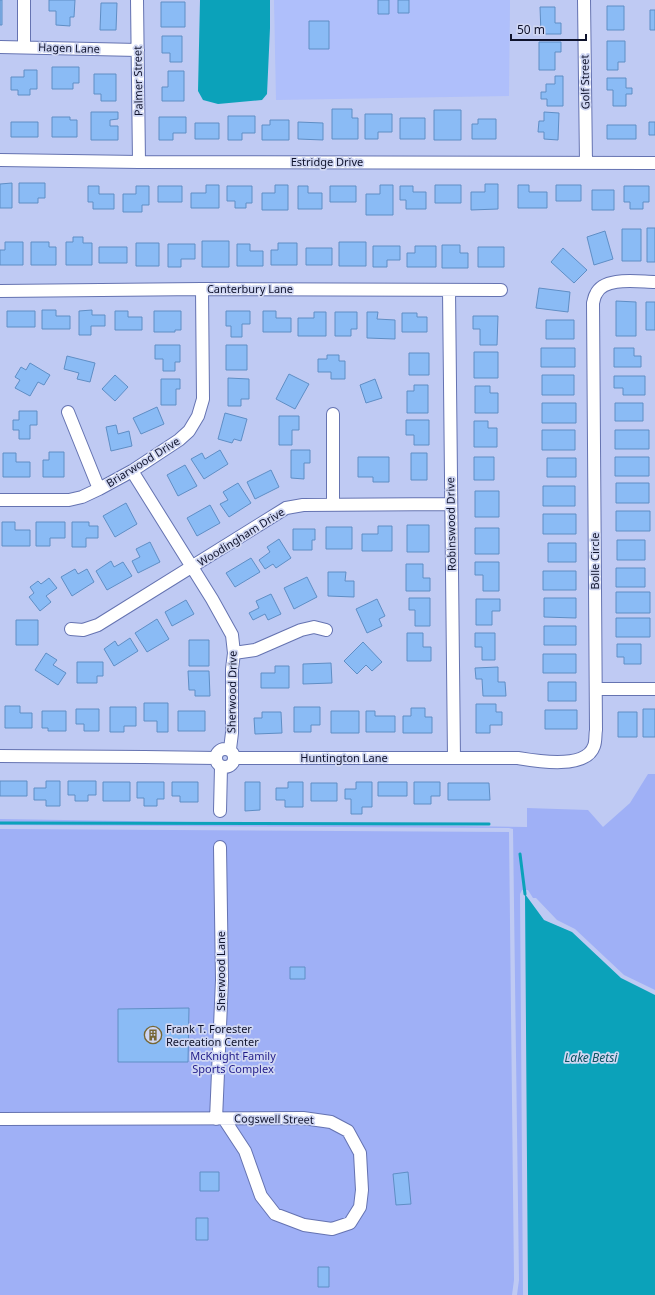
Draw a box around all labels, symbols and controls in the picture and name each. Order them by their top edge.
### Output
scale bar [511,16,586,42]
text: 50 m [517,21,545,38]
street label: Hagen Lane [38,39,100,56]
street label: Palmer Street [129,46,146,116]
street label: Golf Street [577,54,592,110]
street label: Estridge Drive [291,154,363,169]
street label: Canterbury Lane [207,281,293,296]
street label: Briarwood Drive [103,433,182,490]
street label: Robinswood Drive [442,477,459,571]
street label: Woodingham Drive [194,504,287,569]
street label: Bolle Circle [587,533,602,589]
street label: Sherwood Drive [223,651,240,733]
street label: Huntington Lane [300,750,388,765]
street label: Sherwood Lane [213,931,228,1011]
place label: Frank T. Forester Recreation Center [166,1021,259,1049]
building icon: Frank T. Forester Recreation Center [143,1025,163,1045]
park label: McKnight Family Sports Complex [190,1048,276,1076]
water label: Lake Betsi [565,1049,618,1066]
street label: Cogswell Street [234,1110,314,1127]

